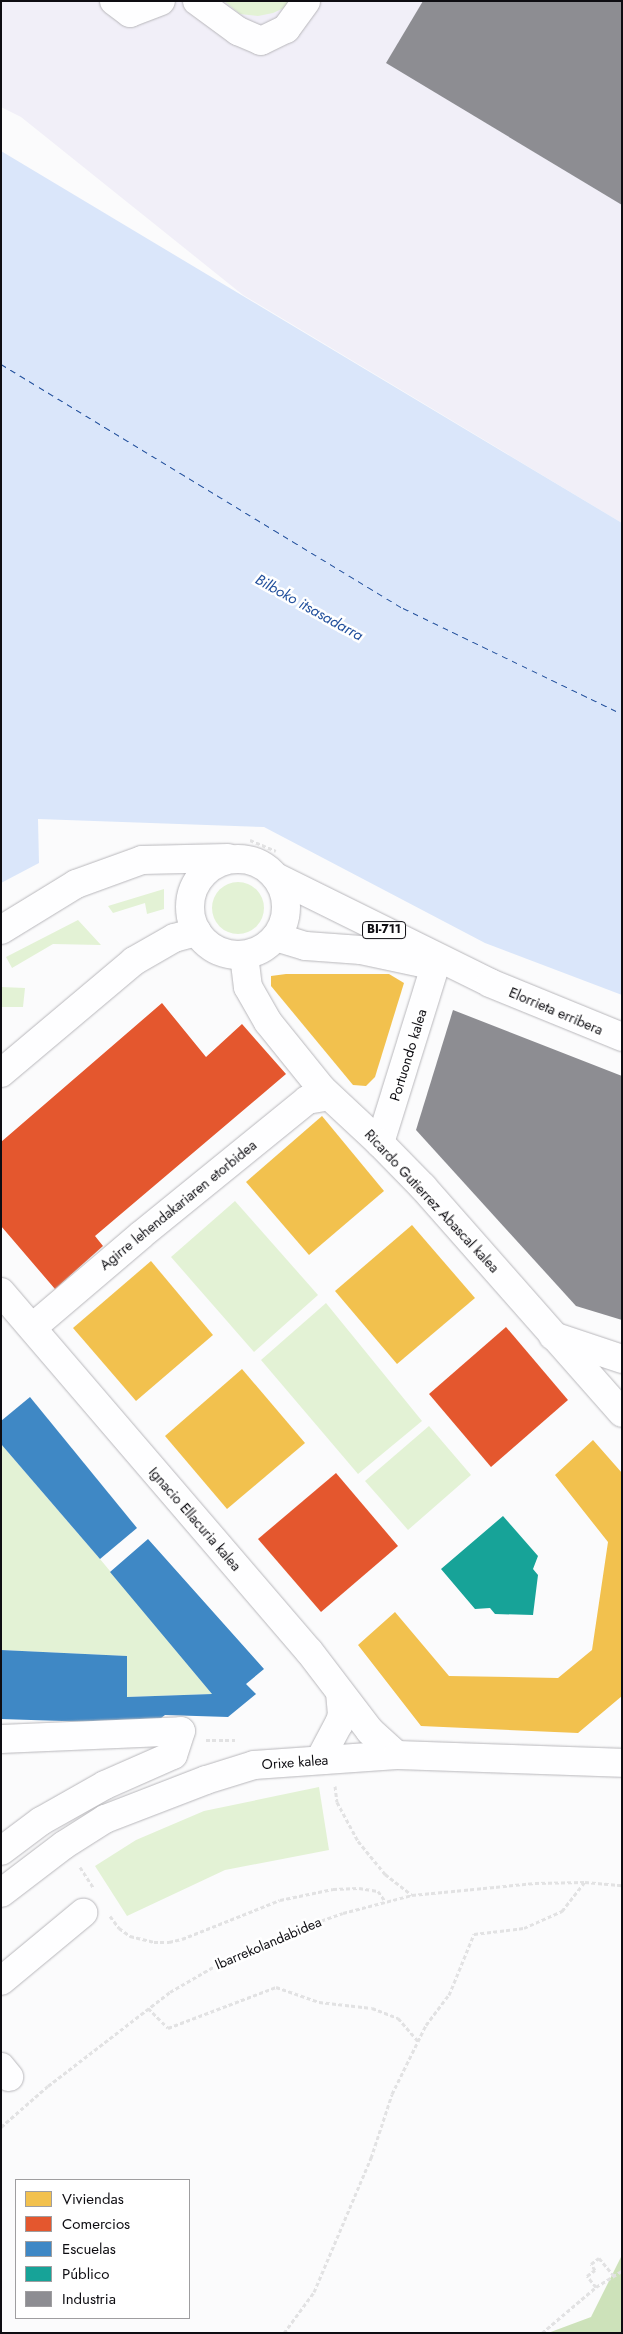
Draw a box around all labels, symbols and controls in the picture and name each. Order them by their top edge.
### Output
water label: Bilboko itsasadarra [252,571,366,645]
road number: BI-711 [362,920,406,940]
street label: Elorrieta erribera [506,984,606,1038]
street label: Portuondo kalea [386,1007,430,1103]
street label: Ricardo Gutierrez Abascal kalea [361,1126,503,1276]
street label: Agirre lehendakariaren etorbidea [96,1137,260,1273]
street label: Ignacio Ellacuria kalea [145,1464,245,1574]
street label: Orixe kalea [261,1751,329,1773]
street label: Ibarrekolandabidea [212,1913,324,1973]
legend [15,2179,190,2319]
text: Viviendas [62,2188,124,2210]
text: Comercios [62,2213,130,2235]
text: Escuelas [62,2238,116,2260]
text: Público [62,2263,109,2285]
text: Industria [62,2288,116,2310]

